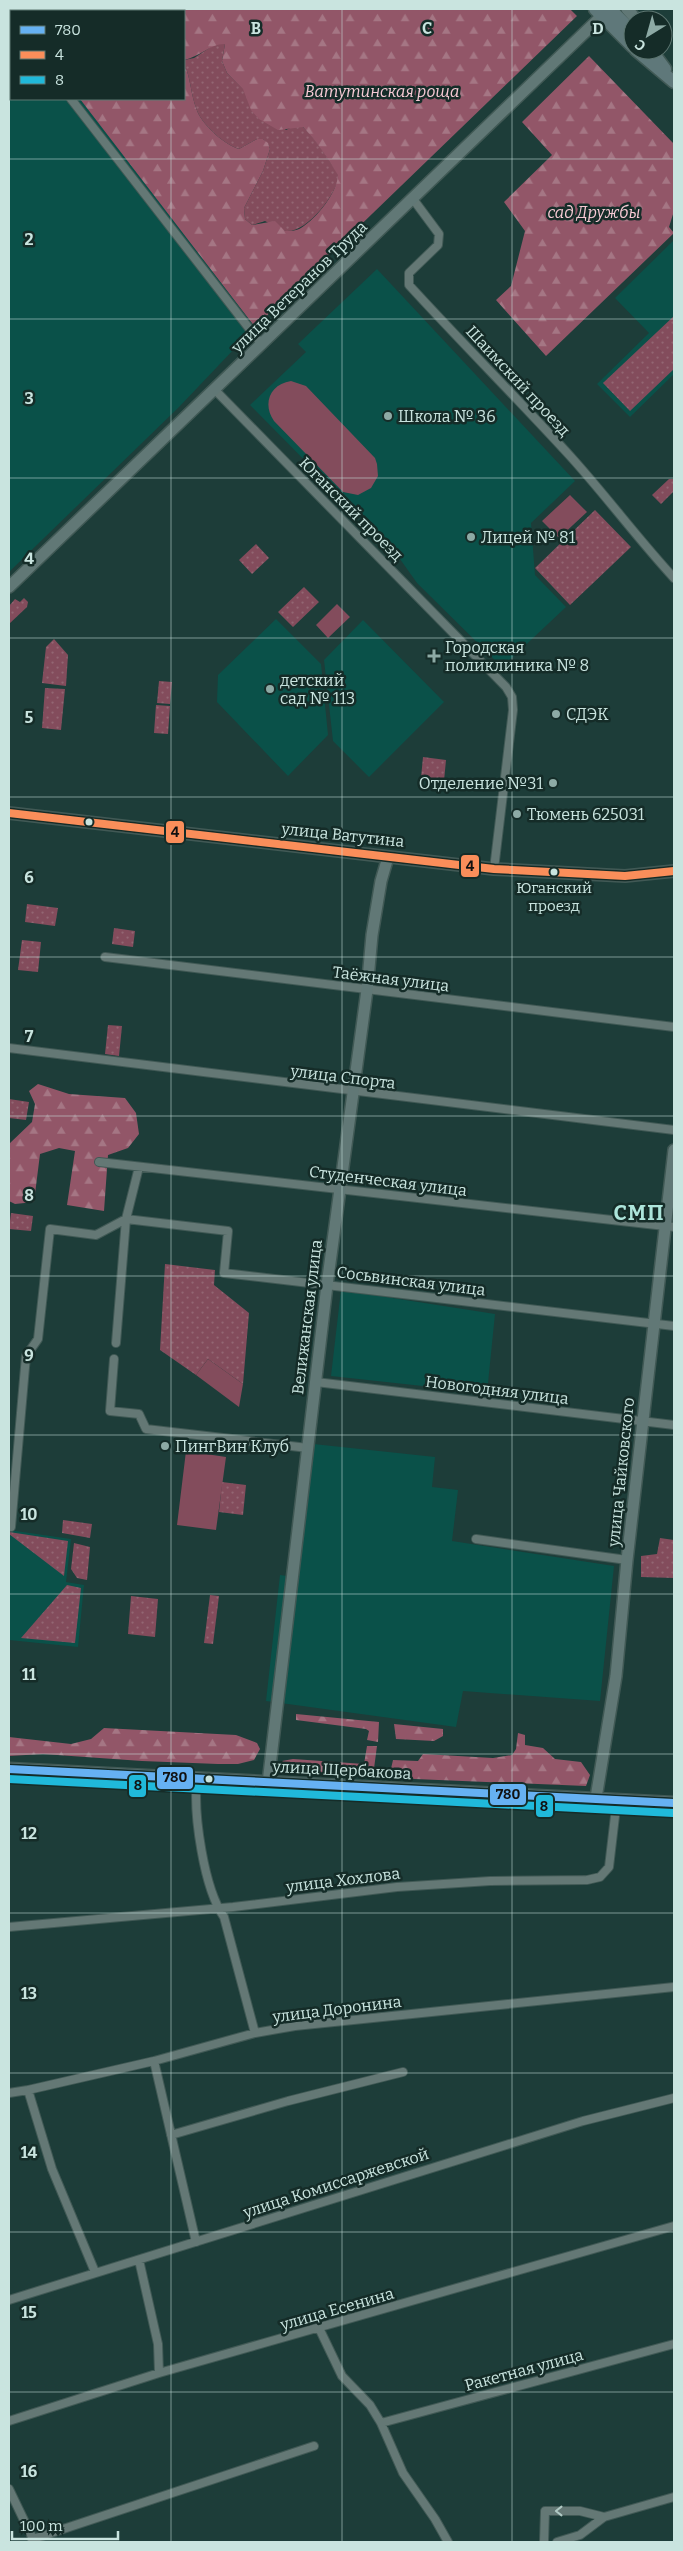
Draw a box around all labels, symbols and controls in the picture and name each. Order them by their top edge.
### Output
legend [10,10,185,100]
north arrow [623,10,673,60]
text: B [251,19,261,38]
text: C [422,19,432,38]
text: D [592,19,604,38]
text: 780 [55,21,81,39]
text: С [632,35,649,54]
text: 4 [55,46,64,64]
text: 8 [55,71,64,89]
park label: Ватутинская роща [305,82,459,101]
park label: сад Дружбы [547,203,641,222]
street label: улица Ветеранов Труда [227,217,371,357]
text: 2 [24,230,34,249]
street label: Шаимский проезд [462,322,574,440]
text: 3 [24,389,34,408]
place label: Школа № 36 [398,407,496,426]
marker: Школа № 36 [382,410,394,422]
street label: Юганский проезд [295,453,407,565]
place label: Лицей № 81 [481,528,576,547]
marker: Лицей № 81 [465,531,477,543]
text: 4 [24,549,34,568]
place label: Городская поликлиника № 8 [445,638,589,675]
marker: Городская поликлиника № 8 [427,649,441,663]
place label: детский сад № 113 [280,671,355,708]
marker: детский сад № 113 [264,683,276,695]
place label: СДЭК [566,705,609,724]
text: 5 [25,708,34,727]
marker: СДЭК [550,708,562,720]
place label: Отделение №31 [419,774,543,793]
marker: Отделение №31 [547,777,559,789]
place label: Тюмень 625031 [527,805,645,824]
marker: Тюмень 625031 [511,808,523,820]
unlabelled marker [84,817,94,827]
street label: улица Ватутина [280,819,406,851]
line badge: 4 [165,820,185,844]
text: 4 [171,824,180,841]
line badge: 4 [460,854,480,878]
text: 4 [466,858,475,875]
marker: Юганский проезд [549,867,559,877]
text: 6 [24,868,34,887]
place label: Юганский проезд [516,879,592,915]
street label: Таёжная улица [332,962,451,996]
text: 7 [25,1027,34,1046]
street label: улица Спорта [288,1061,397,1093]
street label: Студенческая улица [308,1162,468,1200]
text: 8 [24,1186,34,1205]
district label: СМП [614,1200,664,1226]
street label: Велижанская улица [288,1238,326,1396]
street label: Сосьвинская улица [335,1262,487,1300]
text: 9 [24,1346,34,1365]
street label: Новогодняя улица [424,1372,570,1408]
street label: улица Чайковского [604,1396,638,1549]
place label: ПингВин Клуб [175,1437,289,1456]
marker: ПингВин Клуб [159,1440,171,1452]
text: 10 [20,1505,38,1524]
text: 11 [22,1665,36,1684]
street label: улица Щербакова [271,1757,412,1783]
line badge: 780 [156,1766,194,1790]
text: 780 [163,1769,187,1786]
line badge: 8 [128,1774,147,1798]
unlabelled marker [204,1774,214,1784]
text: 8 [134,1777,142,1794]
line badge: 780 [489,1783,527,1806]
text: 780 [496,1786,520,1803]
line badge: 8 [535,1794,554,1818]
text: 8 [540,1798,548,1815]
text: 12 [21,1824,37,1843]
street label: улица Хохлова [284,1864,401,1897]
text: 13 [21,1984,37,2003]
street label: улица Доронина [271,1992,403,2026]
text: 14 [21,2143,38,2162]
street label: улица Комиссаржевской [240,2144,431,2222]
street label: улица Есенина [277,2284,396,2335]
text: 15 [21,2303,37,2322]
street label: Ракетная улица [463,2345,586,2395]
text: 16 [21,2462,38,2481]
one-way arrow [555,2506,562,2516]
scale bar [12,2508,119,2540]
text: 100 m [20,2517,63,2535]

